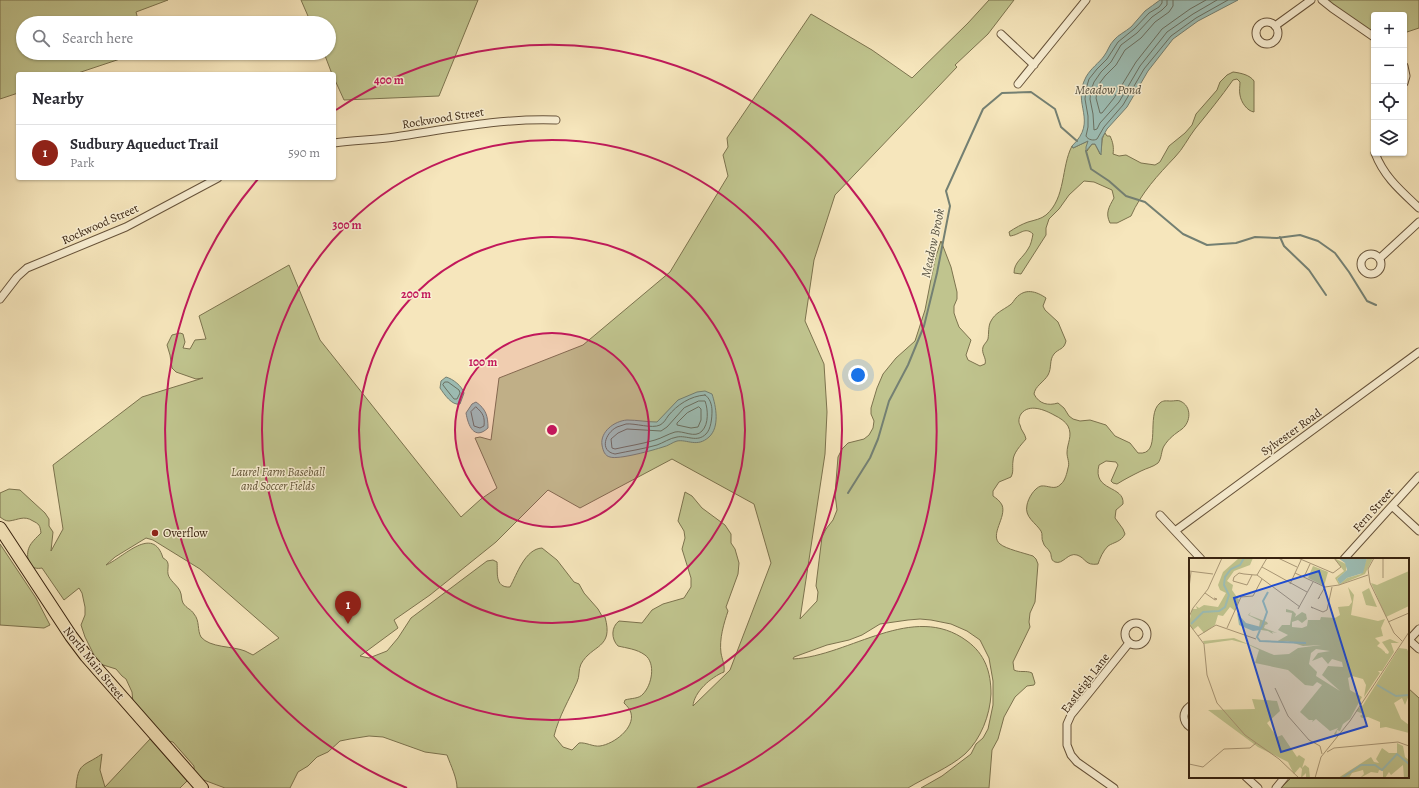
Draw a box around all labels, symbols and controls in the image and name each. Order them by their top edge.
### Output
map controls [1371,12,1407,156]
button: + [1371,12,1407,48]
search box [16,16,336,60]
icon: search [30,27,52,49]
text: Search here [62,28,133,48]
button: − [1371,48,1407,84]
text: 400 m [374,72,404,88]
water label: Meadow Pond [1075,81,1141,98]
button: locate [1371,84,1407,120]
text: Nearby [32,87,83,110]
street label: Rockwood Street [401,104,485,132]
button: layers [1371,120,1407,156]
text: Sudbury Aqueduct Trail [70,134,218,154]
text: 1 [43,144,47,161]
text: 590 m [288,144,320,161]
text: Park [70,154,94,171]
street label: Rockwood Street [59,200,141,248]
water label: Meadow Brook [917,207,948,279]
text: 300 m [332,217,362,233]
text: 200 m [401,286,431,302]
text: 100 m [469,354,497,370]
your location [848,365,868,385]
street label: Sylvester Road [1258,404,1325,459]
centre of rings [545,423,559,437]
park label: Laurel Farm Baseball and Soccer Fields [231,464,325,494]
street label: Fern Street [1349,485,1397,535]
place label: Overflow [163,525,208,541]
marker: Overflow [150,528,160,538]
inset map [1189,558,1409,778]
pin: 1 [335,591,361,624]
street label: North Main Street [60,623,128,703]
street label: Eastleigh Lane [1057,650,1113,716]

